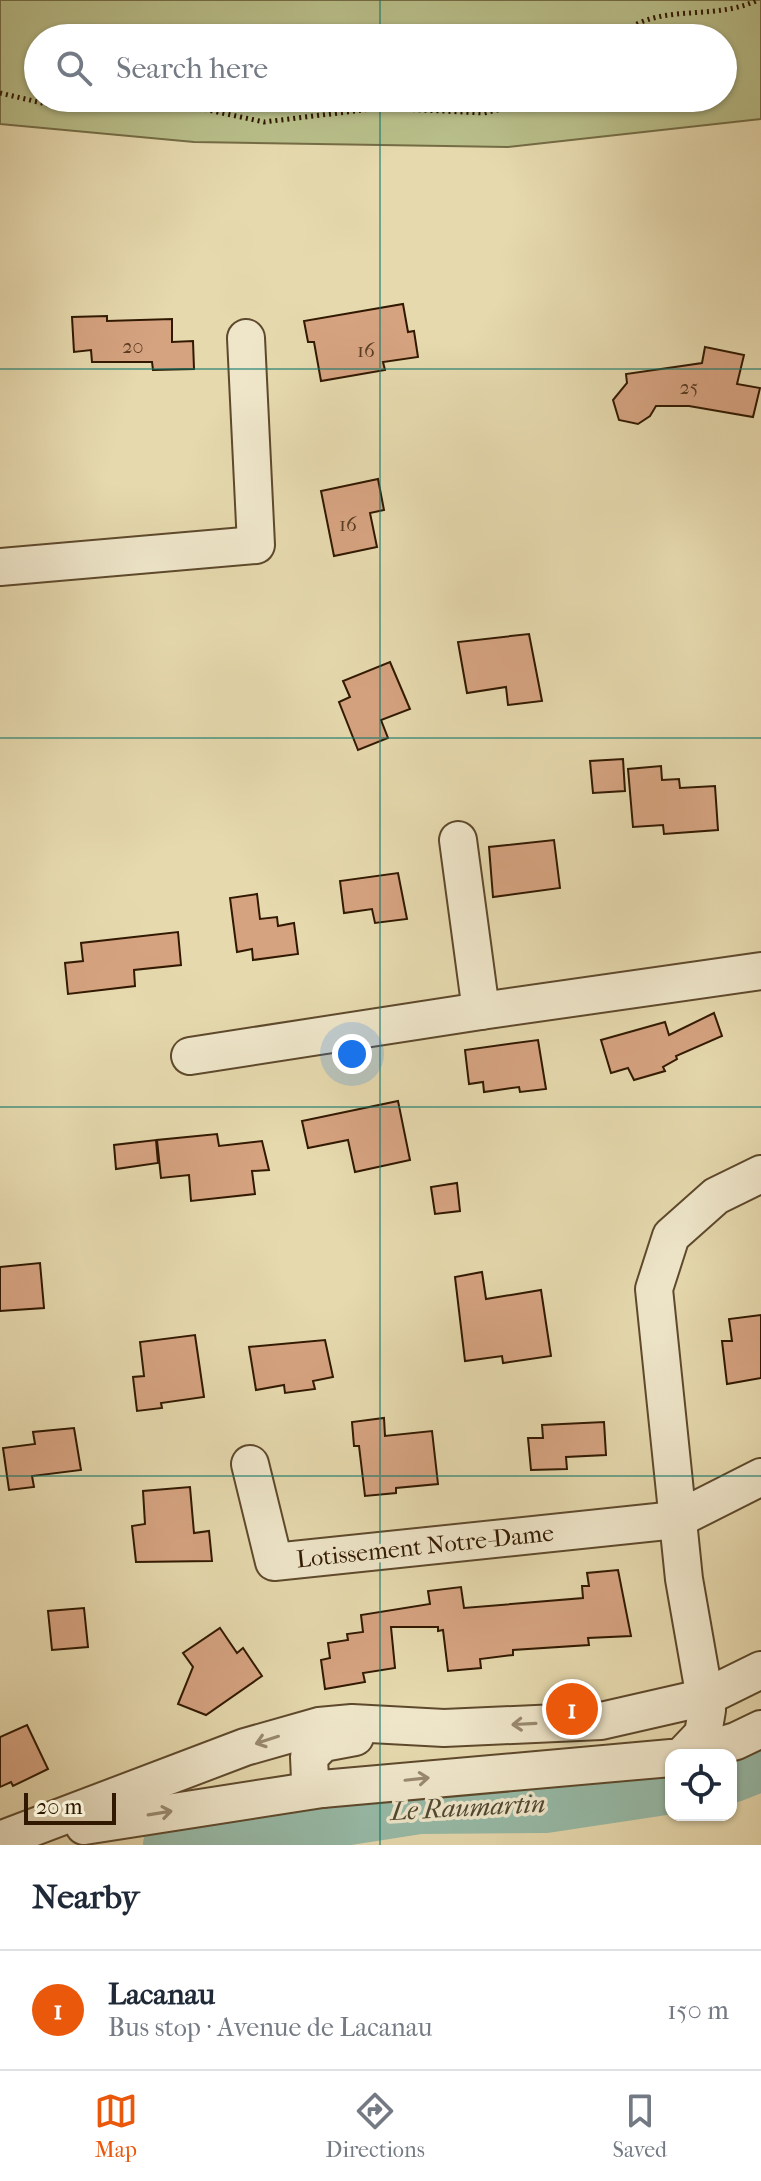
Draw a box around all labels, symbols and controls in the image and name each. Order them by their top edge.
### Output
search box [24,24,737,112]
icon: search [52,46,96,90]
text: Search here [116,51,268,86]
house number: 20 [122,335,144,358]
house number: 16 [357,339,375,362]
house number: 25 [680,376,698,399]
house number: 16 [339,513,357,536]
your location [332,1034,372,1074]
street label: Lotissement Notre-Dame [295,1519,555,1573]
pin: 1 [546,1679,598,1739]
one-way arrow [511,1717,538,1732]
one-way arrow [254,1734,279,1749]
map controls [665,1749,737,1821]
button: locate [665,1749,737,1821]
one-way arrow [404,1772,430,1787]
water label: Le Raumartin [388,1788,546,1827]
scale bar [24,1789,116,1825]
text: 20 m [36,1794,82,1820]
one-way arrow [147,1805,172,1820]
text: Nearby [32,1877,139,1917]
text: Lacanau [108,1977,215,2012]
text: 1 [53,1995,63,2026]
text: 150 m [667,1995,729,2026]
text: Bus stop · Avenue de Lacanau [108,2012,432,2043]
tab: Map [94,2089,138,2163]
tab: Directions [326,2089,425,2163]
tab: Saved [613,2089,667,2163]

